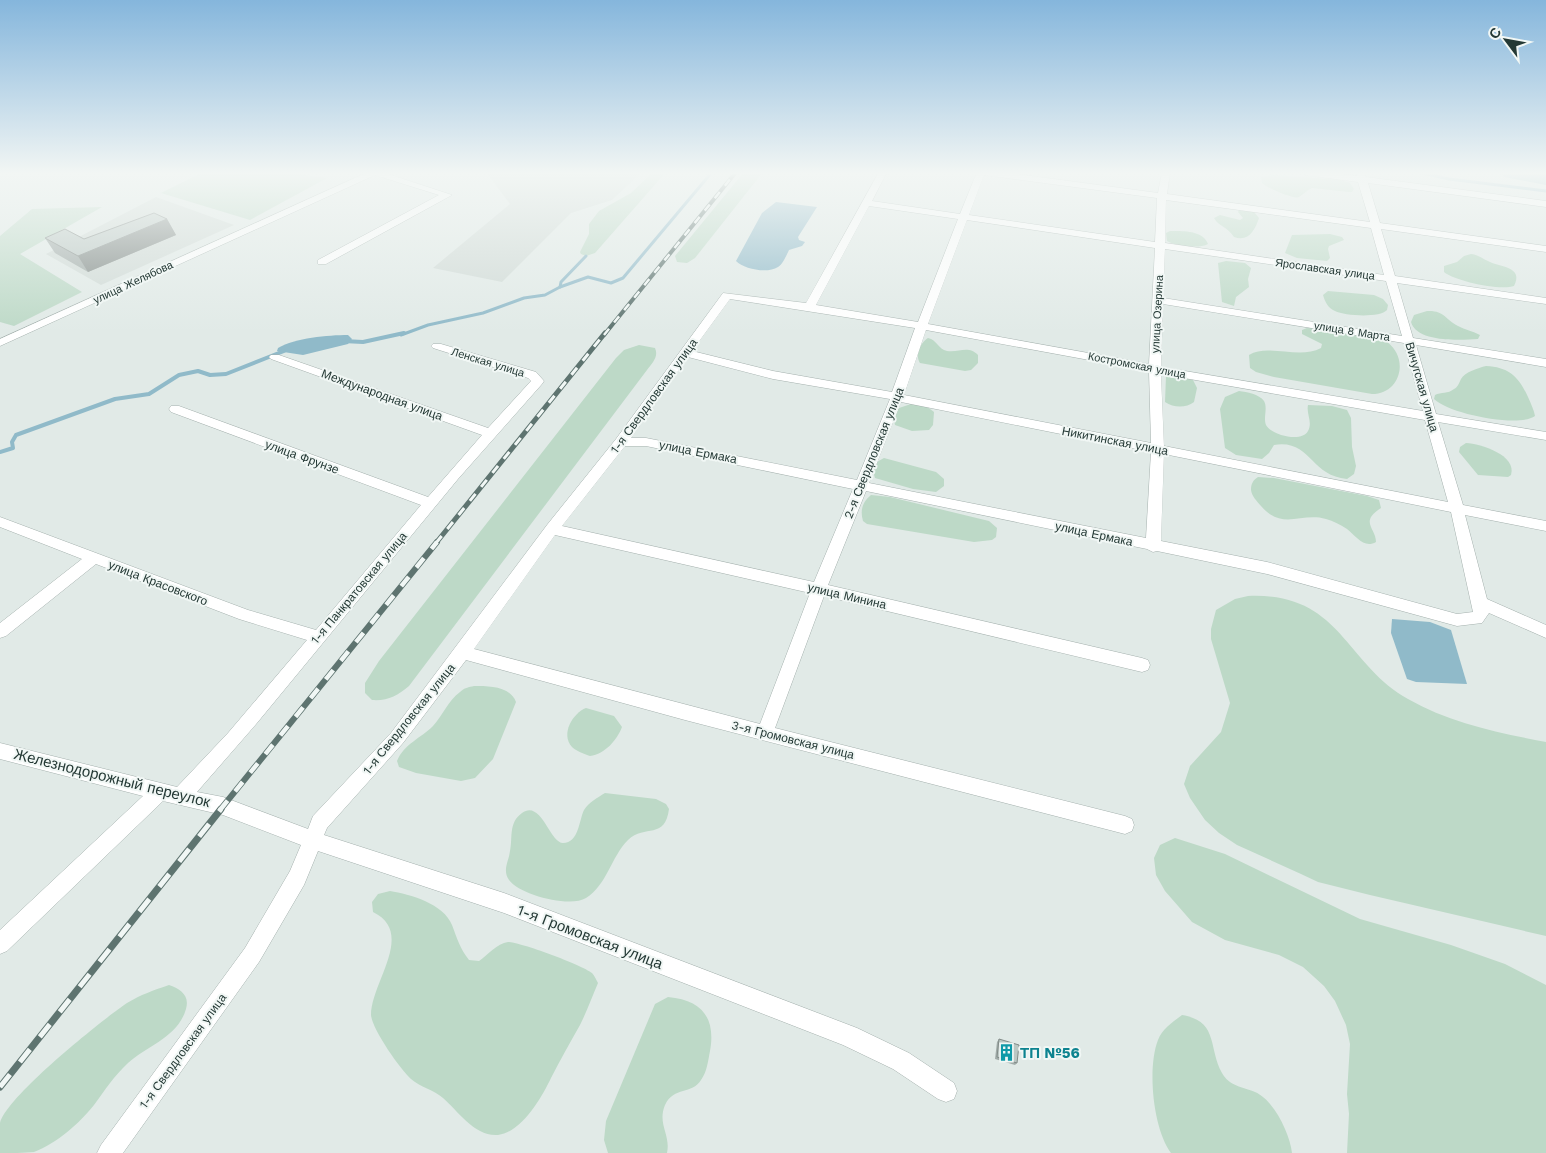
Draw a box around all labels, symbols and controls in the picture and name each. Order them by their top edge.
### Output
north arrow [1481,15,1531,65]
text: С [1486,25,1504,42]
street label: Ярославская улица [1274,256,1376,283]
street label: улица Желябова [91,258,176,307]
street label: улица Озерина [1149,274,1166,353]
street label: улица 8 Марта [1313,319,1392,344]
street label: 1-я Свердловская улица [608,336,700,456]
street label: Вичугская улица [1402,340,1442,434]
street label: Ленская улица [450,345,527,380]
street label: Костромская улица [1087,350,1188,382]
street label: Международная улица [319,367,445,424]
street label: 2-я Свердловская улица [841,385,907,521]
street label: Никитинская улица [1061,424,1170,458]
street label: улица Фрунзе [263,437,341,477]
street label: улица Ермака [658,438,738,466]
street label: улица Ермака [1054,519,1134,549]
street label: 1-я Панкратовская улица [308,529,410,647]
street label: улица Красовского [106,558,210,609]
street label: улица Минина [806,580,888,612]
street label: 1-я Свердловская улица [360,661,458,777]
street label: 3-я Громовская улица [730,718,856,762]
street label: Железнодорожный переулок [12,745,212,811]
street label: 1-я Громовская улица [515,901,666,973]
street label: 1-я Свердловская улица [137,991,229,1111]
building icon: ТП №56 [996,1043,1016,1063]
place label: ТП №56 [1020,1044,1080,1062]

